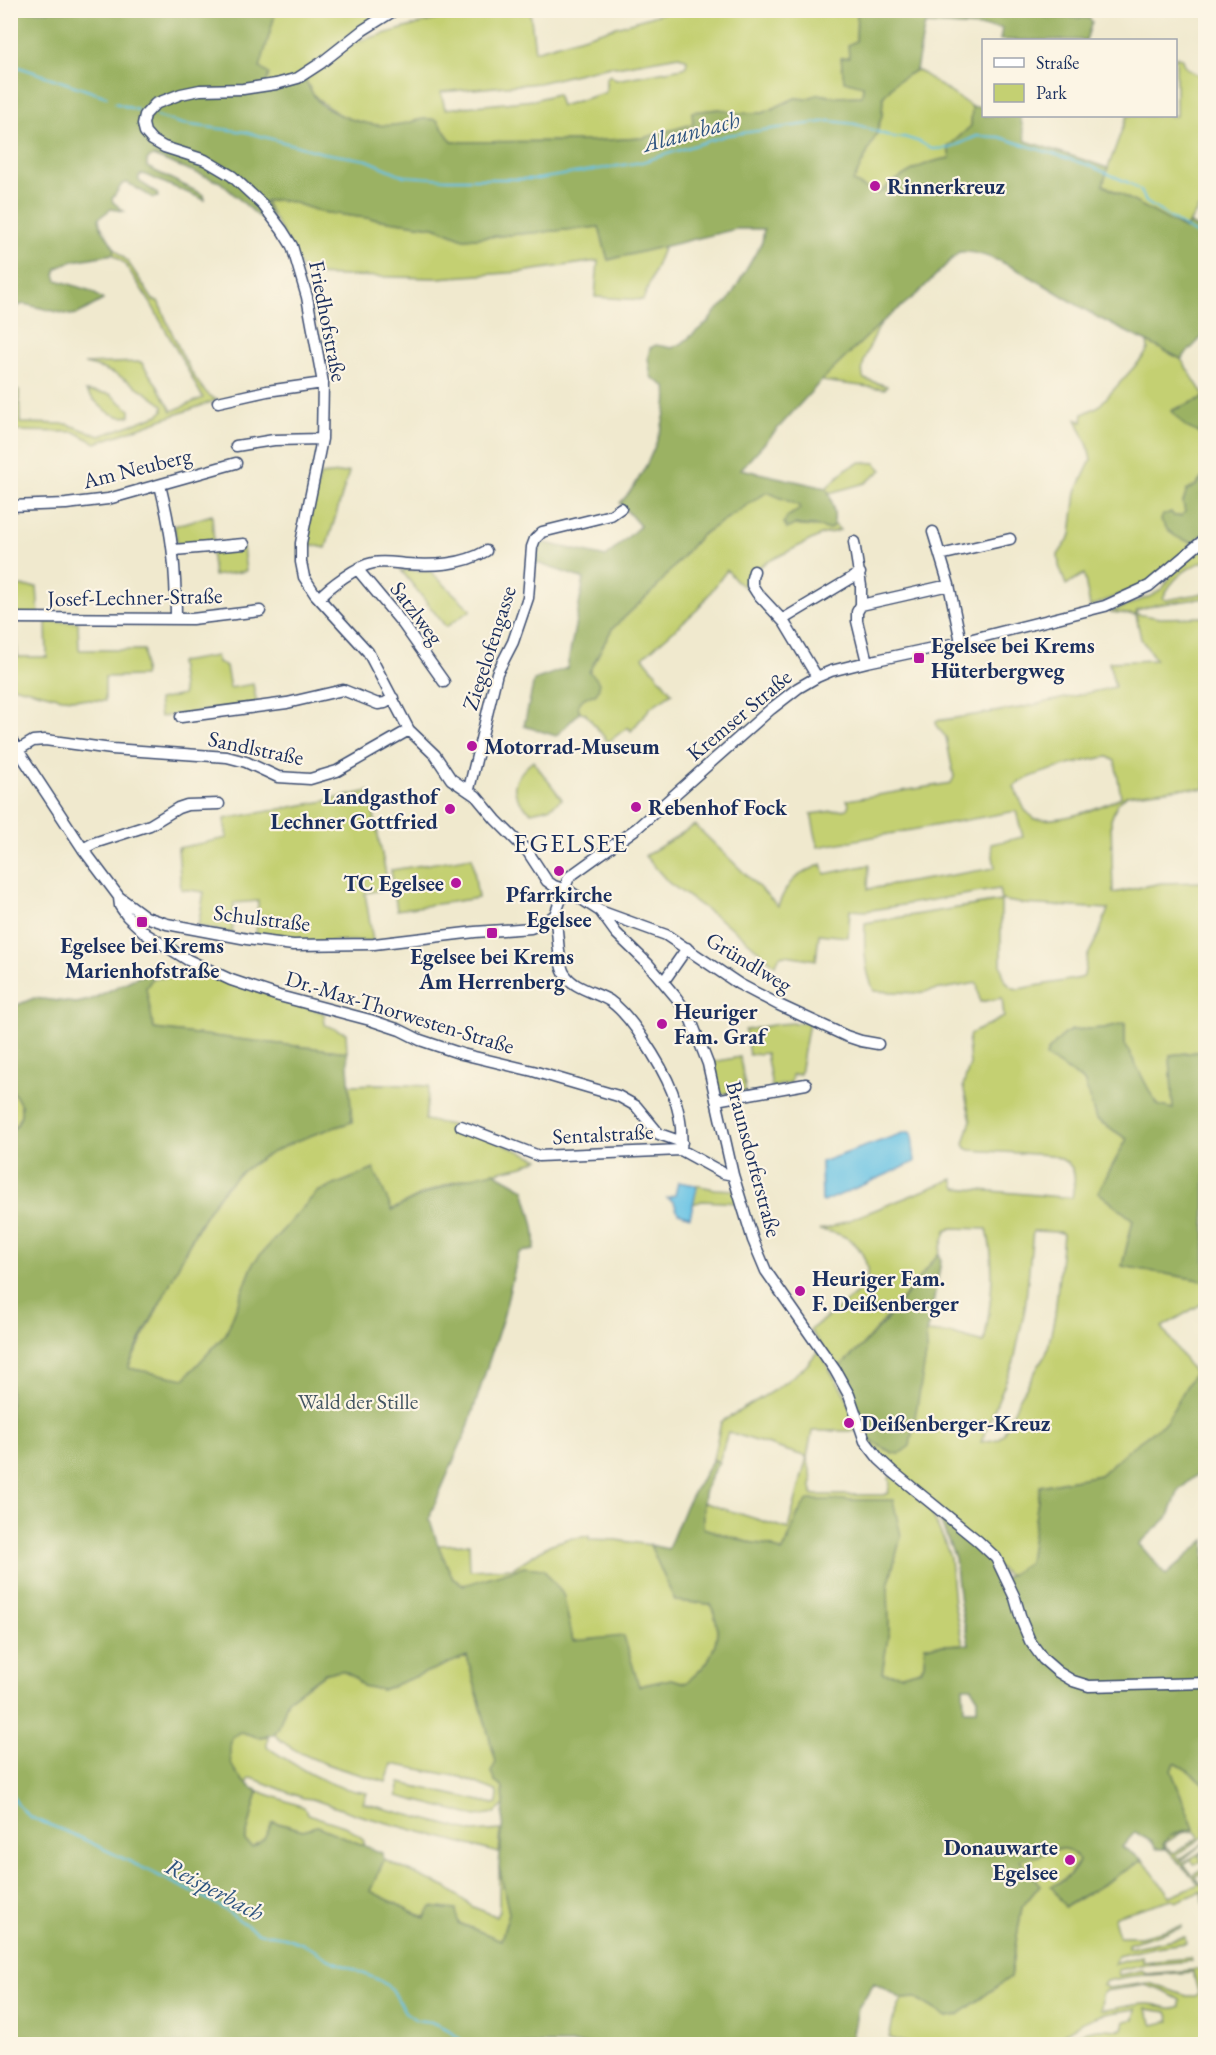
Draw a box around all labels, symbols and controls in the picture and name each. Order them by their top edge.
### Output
legend [982,39,1177,117]
text: Straße [1036,51,1079,74]
text: Park [1036,81,1067,104]
water label: Alaunbach [637,103,743,159]
place label: Rinnerkreuz [887,172,1006,201]
marker: Rinnerkreuz [868,179,882,193]
street label: Friedhofstraße [302,258,354,384]
street label: Am Neuberg [79,440,195,496]
street label: Satzlweg [384,575,451,651]
street label: Josef-Lechner-Straße [45,581,223,613]
street label: Ziegelofengasse [455,582,523,714]
place label: Egelsee bei Krems Hüterbergweg [931,631,1095,685]
marker: Egelsee bei Krems Hüterbergweg [912,651,926,665]
street label: Kremser Straße [680,662,798,767]
street label: Sandlstraße [206,724,307,772]
place label: Motorrad-Museum [484,732,660,761]
marker: Motorrad-Museum [465,739,479,753]
place label: Landgasthof Lechner Gottfried [270,782,441,836]
place label: Rebenhof Fock [648,793,788,822]
marker: Rebenhof Fock [629,800,643,814]
marker: Landgasthof Lechner Gottfried [443,802,457,816]
district label: EGELSEE [513,826,629,860]
marker: Pfarrkirche Egelsee [552,864,566,878]
place label: TC Egelsee [343,869,444,898]
marker: TC Egelsee [449,876,463,890]
place label: Pfarrkirche Egelsee [506,880,612,934]
street label: Schulstraße [212,898,312,938]
marker: Egelsee bei Krems Marienhofstraße [135,915,149,929]
street label: Gründlweg [701,925,798,999]
marker: Egelsee bei Krems Am Herrenberg [485,926,499,940]
place label: Egelsee bei Krems Marienhofstraße [60,931,224,985]
place label: Egelsee bei Krems Am Herrenberg [410,942,574,996]
street label: Dr.-Max-Thorwesten-Straße [282,963,518,1061]
place label: Heuriger Fam. Graf [674,997,769,1051]
marker: Heuriger Fam. Graf [655,1017,669,1031]
street label: Braunsdorferstraße [719,1078,789,1241]
street label: Sentalstraße [552,1117,655,1151]
place label: Heuriger Fam. F. Deißenberger [812,1264,960,1318]
marker: Heuriger Fam. F. Deißenberger [793,1284,807,1298]
park label: Wald der Stille [298,1387,419,1416]
place label: Deißenberger-Kreuz [861,1409,1051,1438]
marker: Deißenberger-Kreuz [842,1416,856,1430]
place label: Donauwarte Egelsee [944,1833,1058,1887]
water label: Reisperbach [160,1850,270,1928]
marker: Donauwarte Egelsee [1063,1853,1077,1867]

